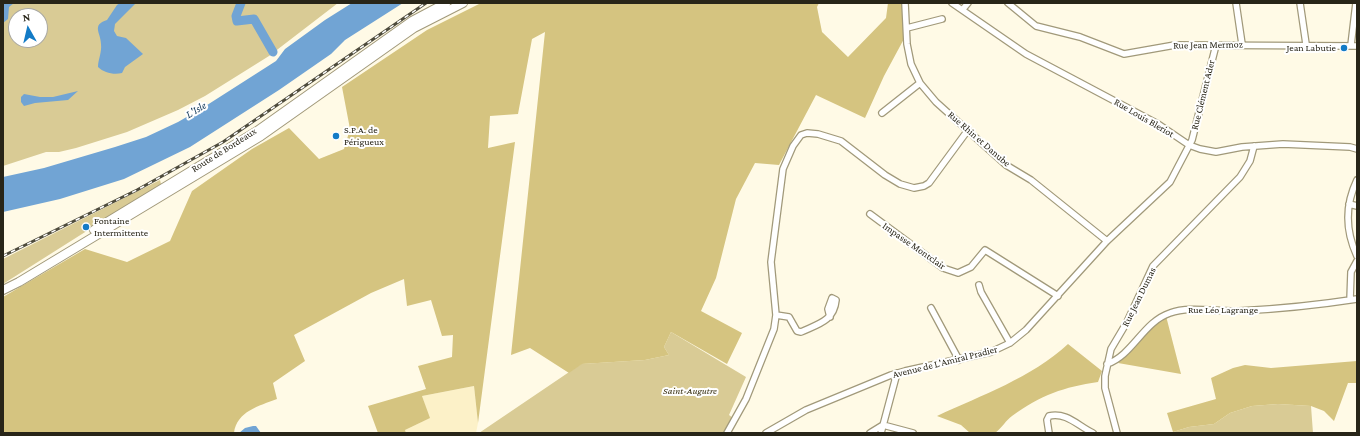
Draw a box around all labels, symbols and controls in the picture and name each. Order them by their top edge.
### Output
north arrow [8,8,48,48]
text: N [22,11,31,24]
street label: Rue Jean Mermoz [1173,38,1243,52]
place label: Jean Labutie [1286,42,1336,54]
marker: Jean Labutie [1339,43,1349,53]
street label: Rue Clément Ader [1188,59,1218,131]
street label: Rue Louis Bleriot [1112,96,1176,140]
water label: L'Isle [183,99,209,121]
street label: Rue Rhin et Danube [945,109,1013,169]
place label: S.P.A. de Périgueux [344,124,384,148]
street label: Route de Bordeaux [189,125,259,175]
marker: S.P.A. de Périgueux [331,131,341,141]
place label: Fontaine Intermittente [94,215,148,238]
street label: Impasse Montclair [880,220,948,272]
marker: Fontaine Intermittente [81,222,91,232]
street label: Rue Jean Dumas [1119,265,1159,329]
street label: Rue Léo Lagrange [1188,304,1258,316]
street label: Avenue de L'Amiral Pradier [891,343,999,381]
park label: Saint-Augutre [663,385,717,397]

